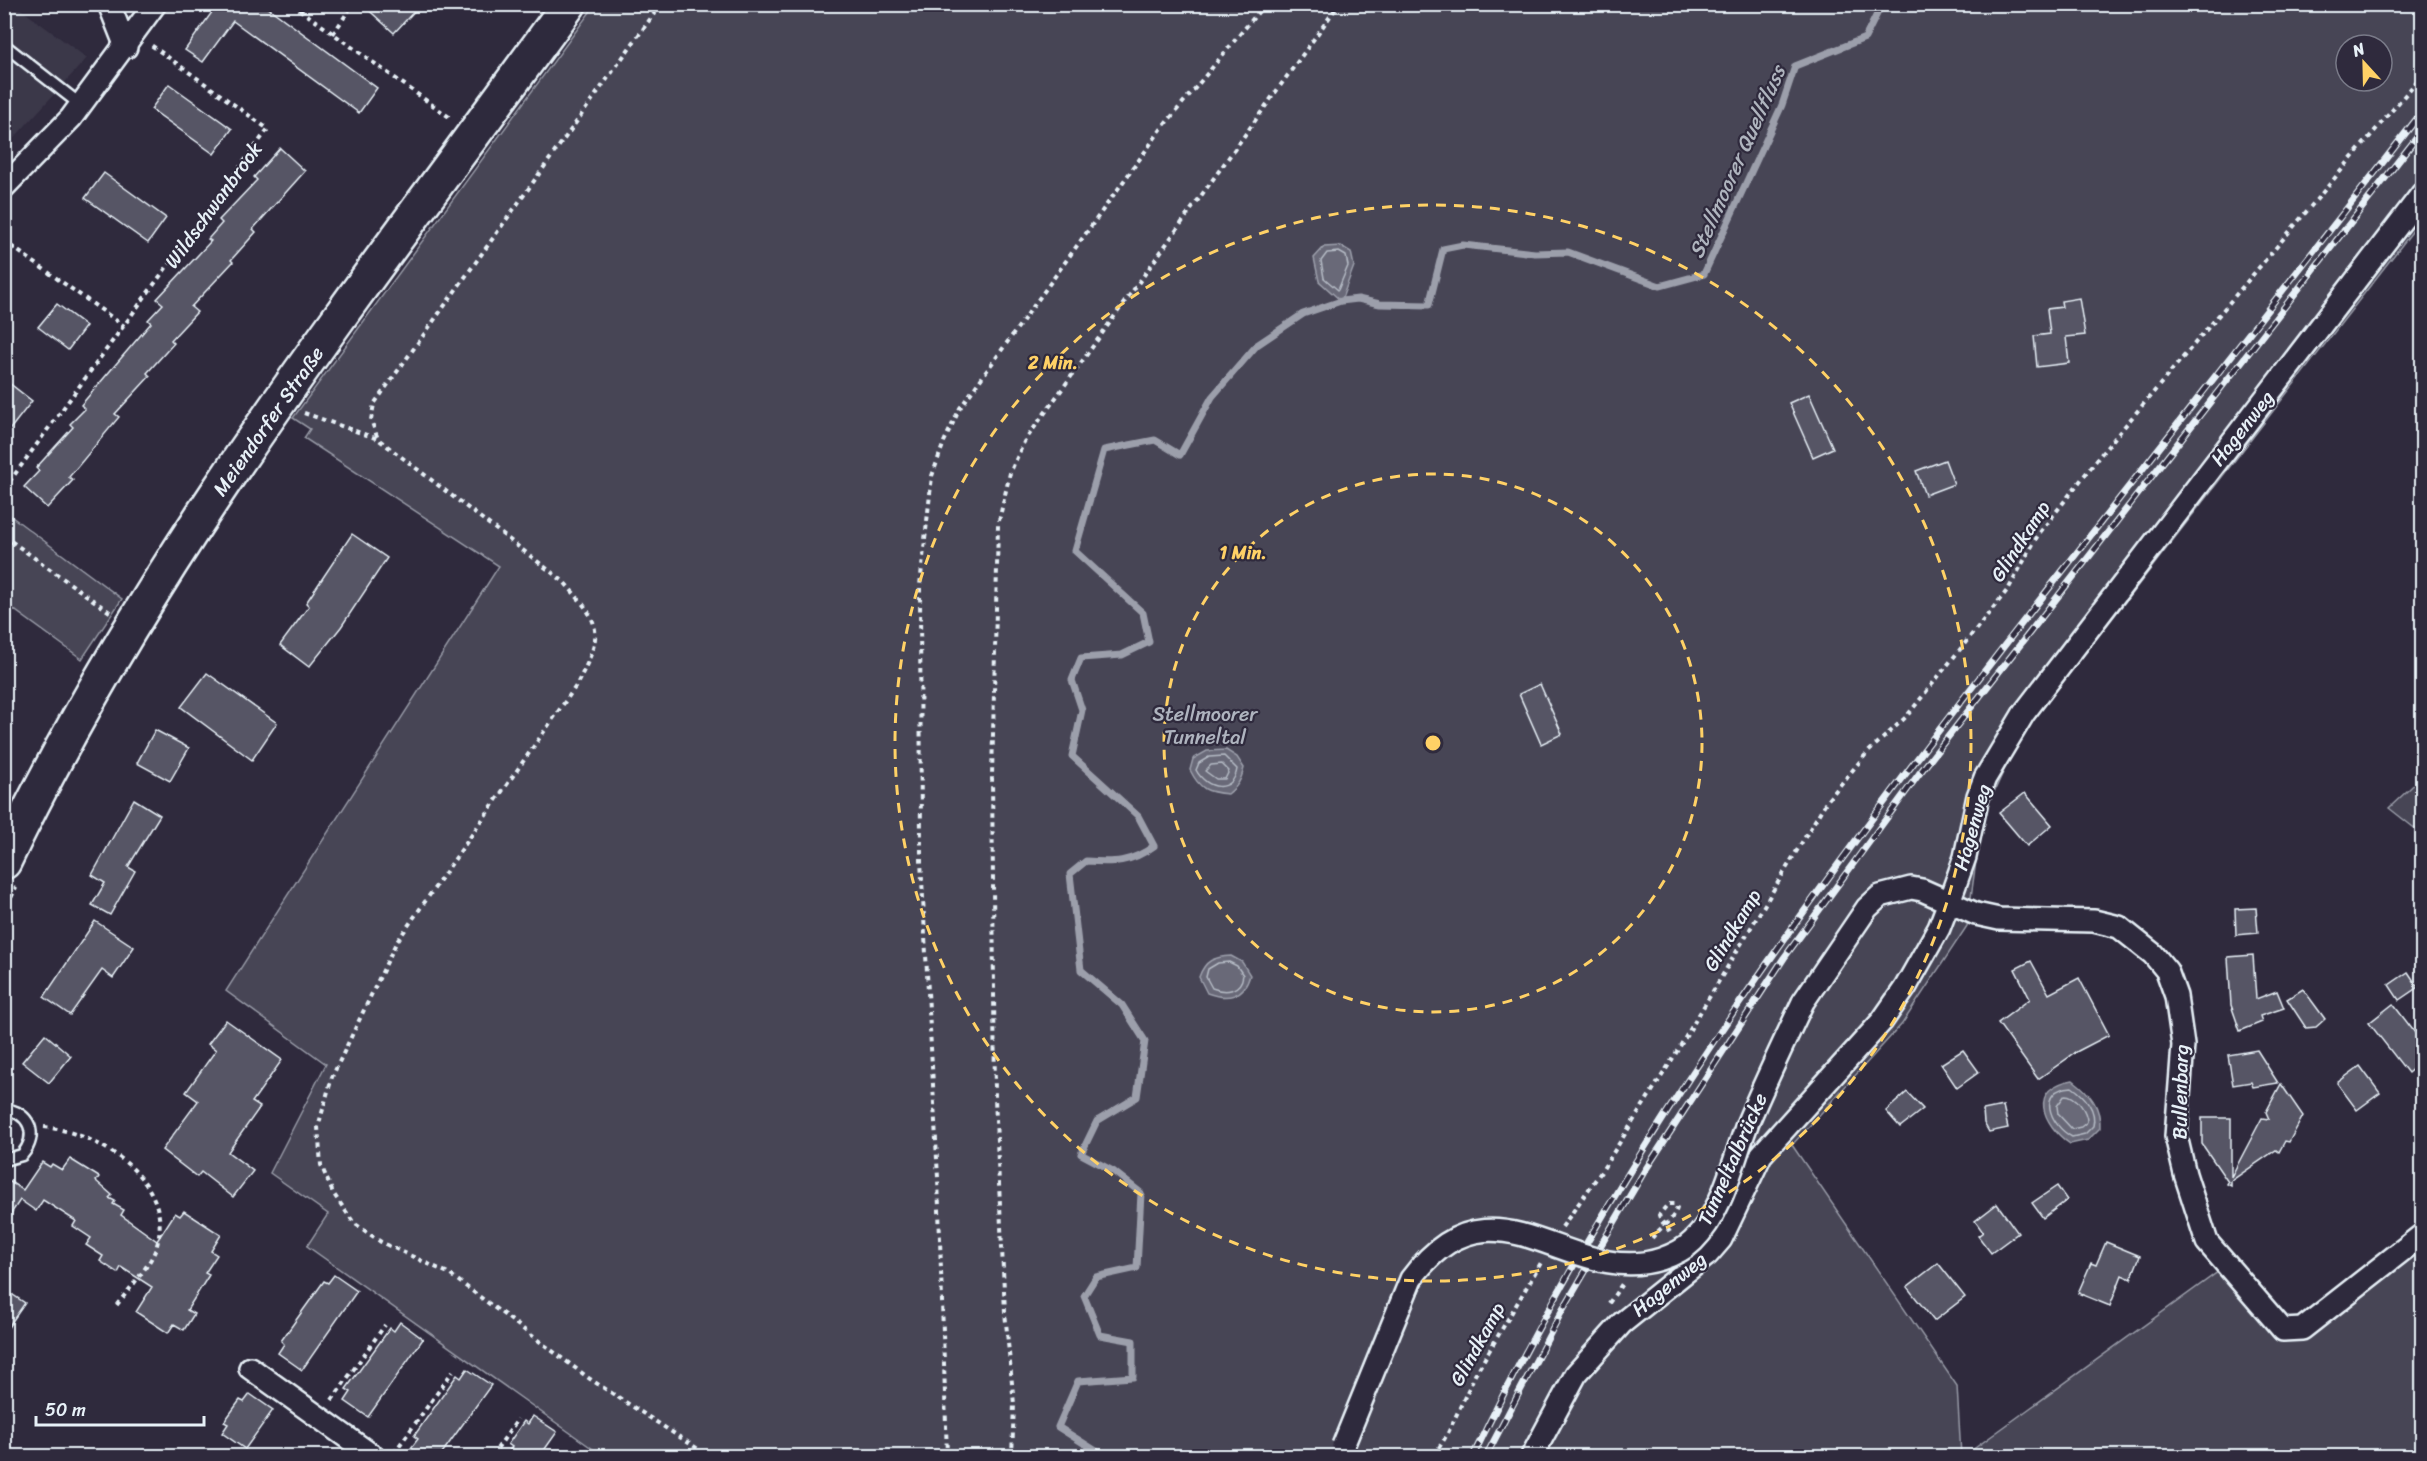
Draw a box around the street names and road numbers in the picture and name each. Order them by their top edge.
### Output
street label: Wildschwanbrook [155,134,272,276]
street label: Meiendorfer Straße [203,339,333,504]
street label: Hagenweg [2201,382,2284,474]
street label: Glindkamp [1981,493,2060,589]
street label: Hagenweg [1943,780,2002,875]
street label: Glindkamp [1694,882,1771,979]
street label: Bullenbarg [2162,1044,2199,1140]
street label: Tunneltalbrücke [1687,1087,1777,1231]
street label: Hagenweg [1624,1243,1715,1326]
street label: Glindkamp [1440,1295,1515,1393]

